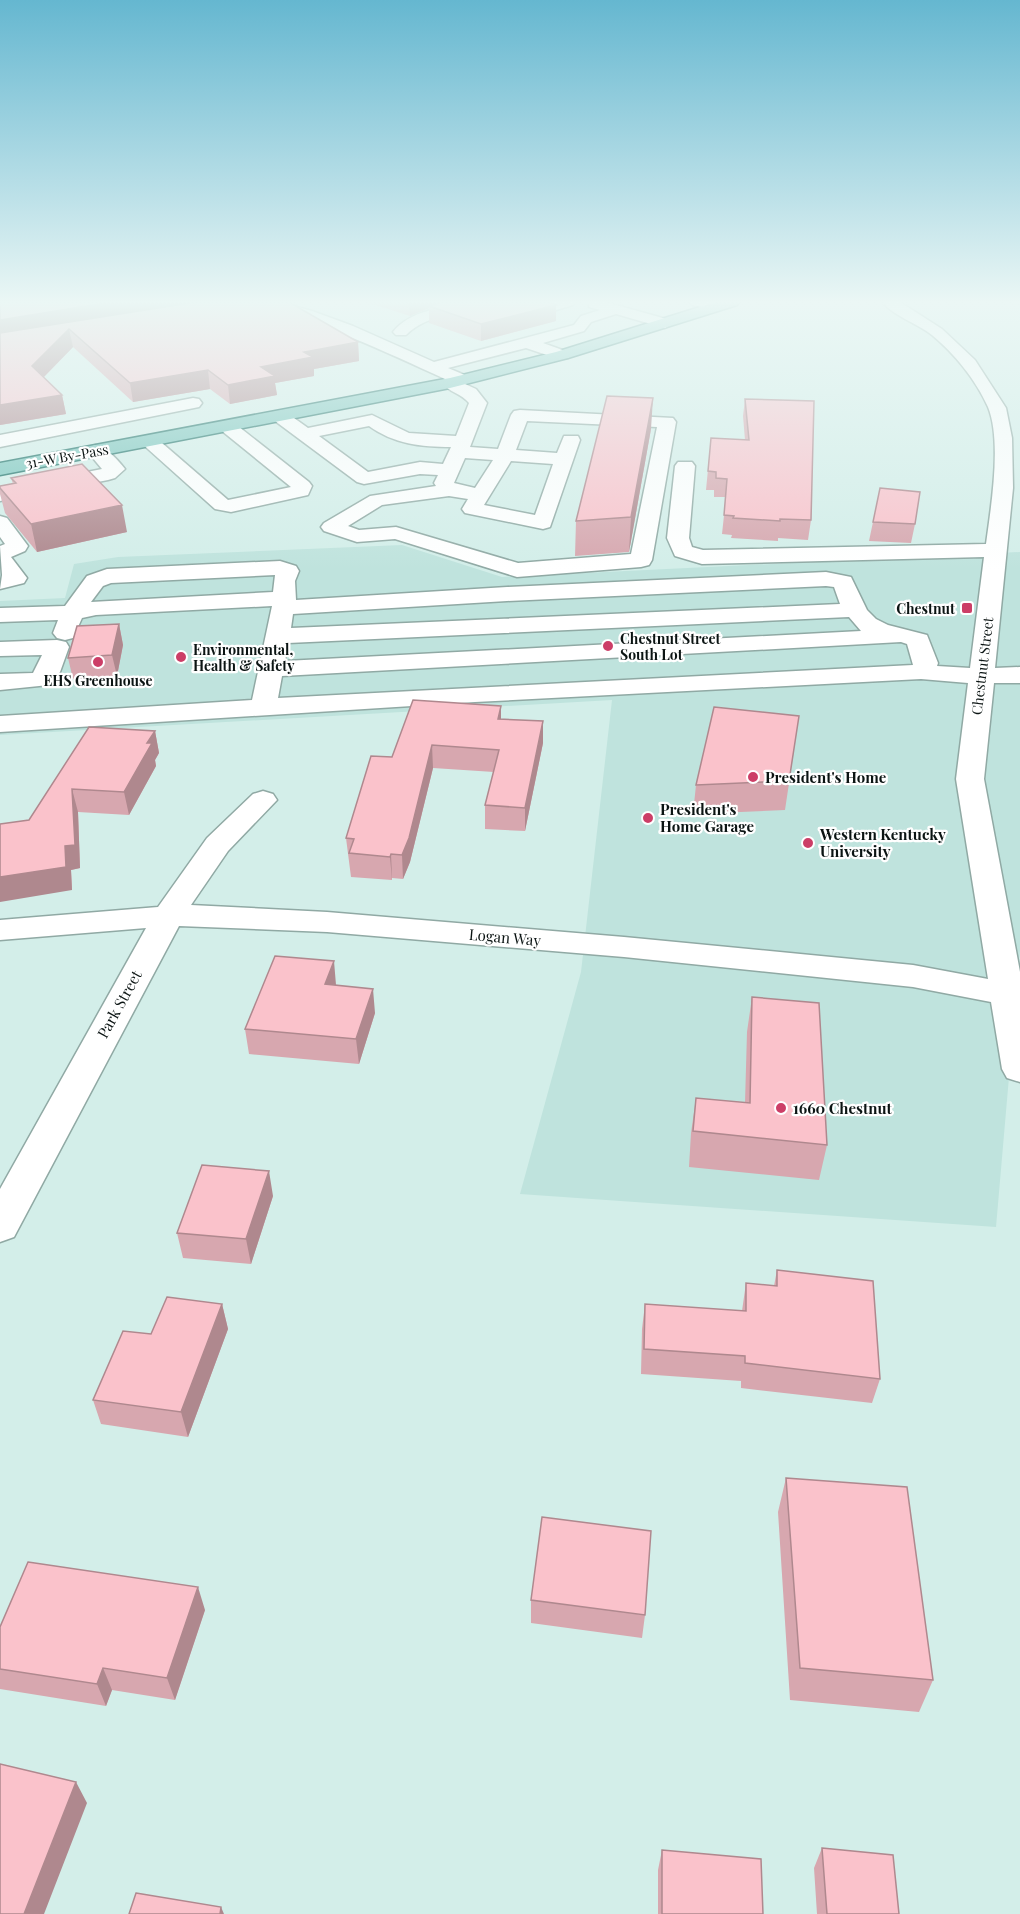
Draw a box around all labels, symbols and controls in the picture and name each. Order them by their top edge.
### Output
street label: 31-W By-Pass [24,439,110,473]
place label: Chestnut [896,599,955,618]
marker: Chestnut [960,601,974,615]
street label: Chestnut Street [967,615,998,716]
place label: Chestnut Street South Lot [620,629,721,664]
marker: Chestnut Street South Lot [601,639,615,653]
place label: Environmental, Health & Safety [193,640,295,675]
marker: Environmental, Health & Safety [174,650,188,664]
marker: EHS Greenhouse [91,655,105,669]
place label: EHS Greenhouse [43,671,153,690]
place label: President's Home [765,767,887,787]
marker: President's Home [746,770,760,784]
place label: President's Home Garage [660,799,754,836]
marker: President's Home Garage [641,811,655,825]
place label: Western Kentucky University [819,824,946,861]
marker: Western Kentucky University [801,836,815,850]
street label: Logan Way [468,924,542,950]
street label: Park Street [92,966,146,1041]
place label: 1660 Chestnut [793,1098,893,1118]
marker: 1660 Chestnut [774,1101,788,1115]

